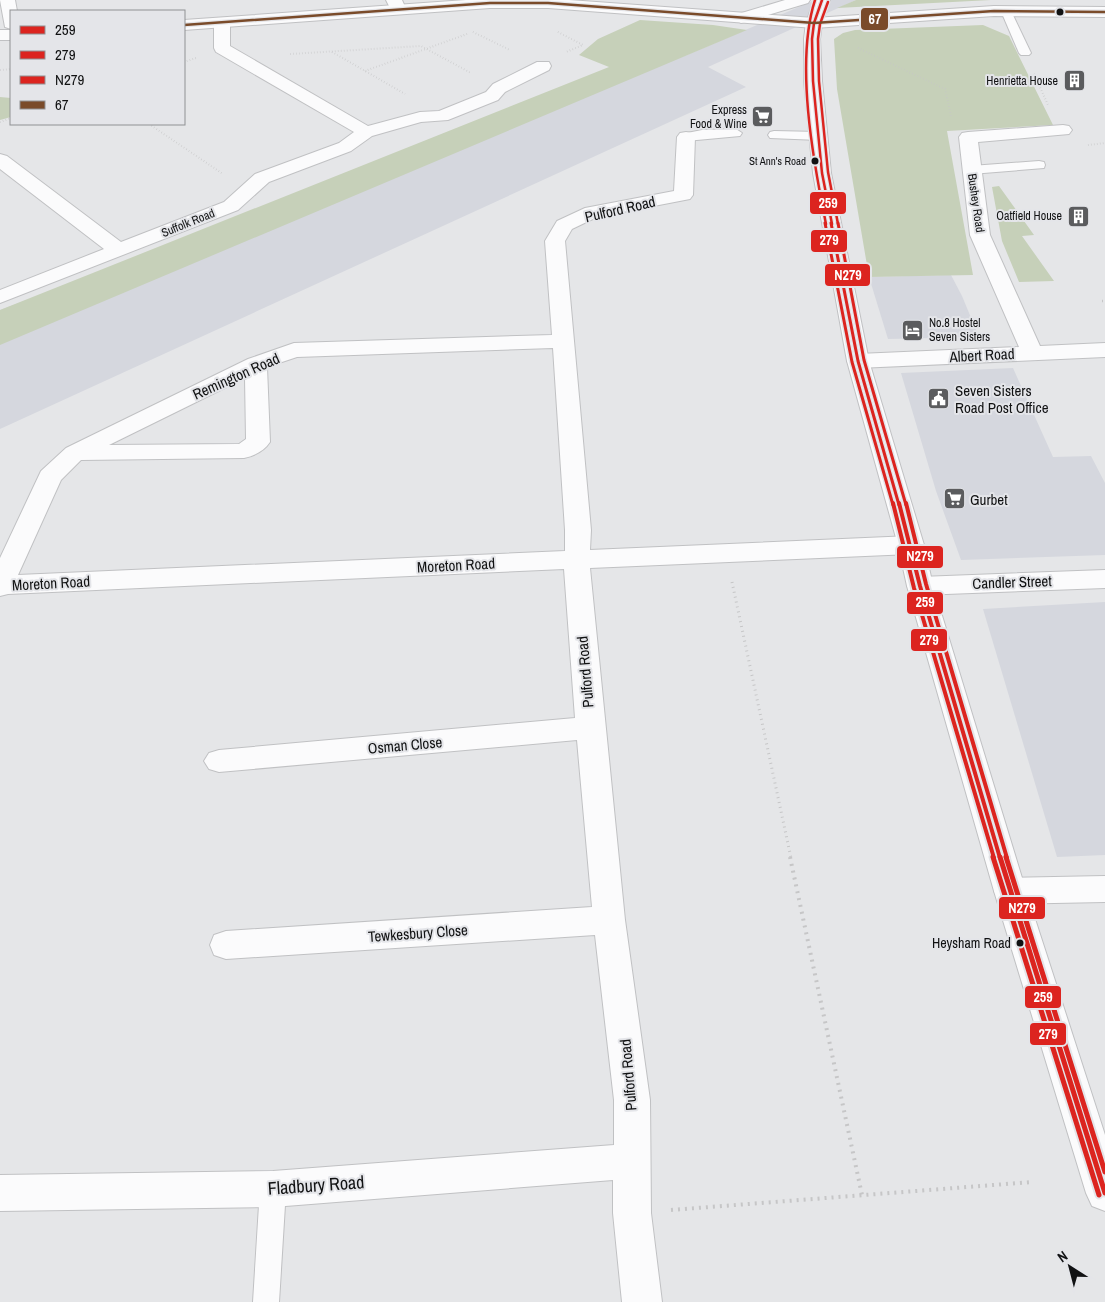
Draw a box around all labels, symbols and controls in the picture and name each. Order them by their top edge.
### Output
line badge: 67 [860,7,889,31]
unlabelled marker [1055,7,1065,17]
legend [10,10,185,125]
text: 67 [869,10,882,28]
text: 259 [55,19,76,40]
text: 279 [55,44,76,65]
text: N279 [55,69,85,90]
building icon: Henrietta House [1062,69,1086,93]
place label: Henrietta House [986,73,1058,89]
text: 67 [55,94,69,115]
place label: Express Food & Wine [690,102,747,132]
supermarket icon: Express Food & Wine [751,105,775,129]
place label: St Ann's Road [749,154,806,168]
marker: St Ann's Road [810,156,820,166]
street label: Bushey Road [964,173,988,233]
street label: Pulford Road [583,191,657,227]
line badge: 259 [809,191,847,215]
text: 259 [818,194,838,212]
building icon: Oatfield House [1066,204,1090,228]
street label: Suffolk Road [159,205,217,241]
place label: Oatfield House [996,208,1062,224]
line badge: 279 [810,229,848,253]
text: 279 [819,231,839,249]
line badge: N279 [824,263,871,287]
text: N279 [834,266,862,284]
place label: No.8 Hostel Seven Sisters [929,315,990,345]
hotel icon: No.8 Hostel Seven Sisters [901,318,925,342]
street label: Albert Road [948,343,1015,367]
street label: Remington Road [189,347,283,405]
place label: Seven Sisters Road Post Office [955,380,1049,418]
public building icon: Seven Sisters Road Post Office [927,387,951,411]
supermarket icon: Gurbet [942,487,966,511]
place label: Gurbet [970,489,1008,510]
line badge: N279 [896,545,944,569]
text: N279 [906,547,934,565]
street label: Moreton Road [417,552,495,578]
street label: Moreton Road [12,570,90,596]
street label: Candler Street [972,570,1053,594]
line badge: 259 [906,591,944,615]
text: 259 [915,593,935,611]
line badge: 279 [910,628,948,652]
text: 279 [919,631,939,649]
street label: Pulford Road [571,635,599,709]
street label: Osman Close [367,731,443,759]
line badge: N279 [998,896,1046,920]
text: N279 [1008,899,1036,917]
street label: Tewkesbury Close [367,919,469,947]
place label: Heysham Road [932,934,1011,952]
marker: Heysham Road [1015,938,1025,948]
line badge: 259 [1024,985,1062,1009]
text: 259 [1033,988,1053,1006]
line badge: 279 [1029,1022,1067,1046]
text: 279 [1038,1025,1058,1043]
street label: Pulford Road [614,1038,642,1112]
street label: Fladbury Road [267,1169,365,1201]
north arrow [1045,1242,1095,1292]
text: N [1054,1247,1071,1266]

